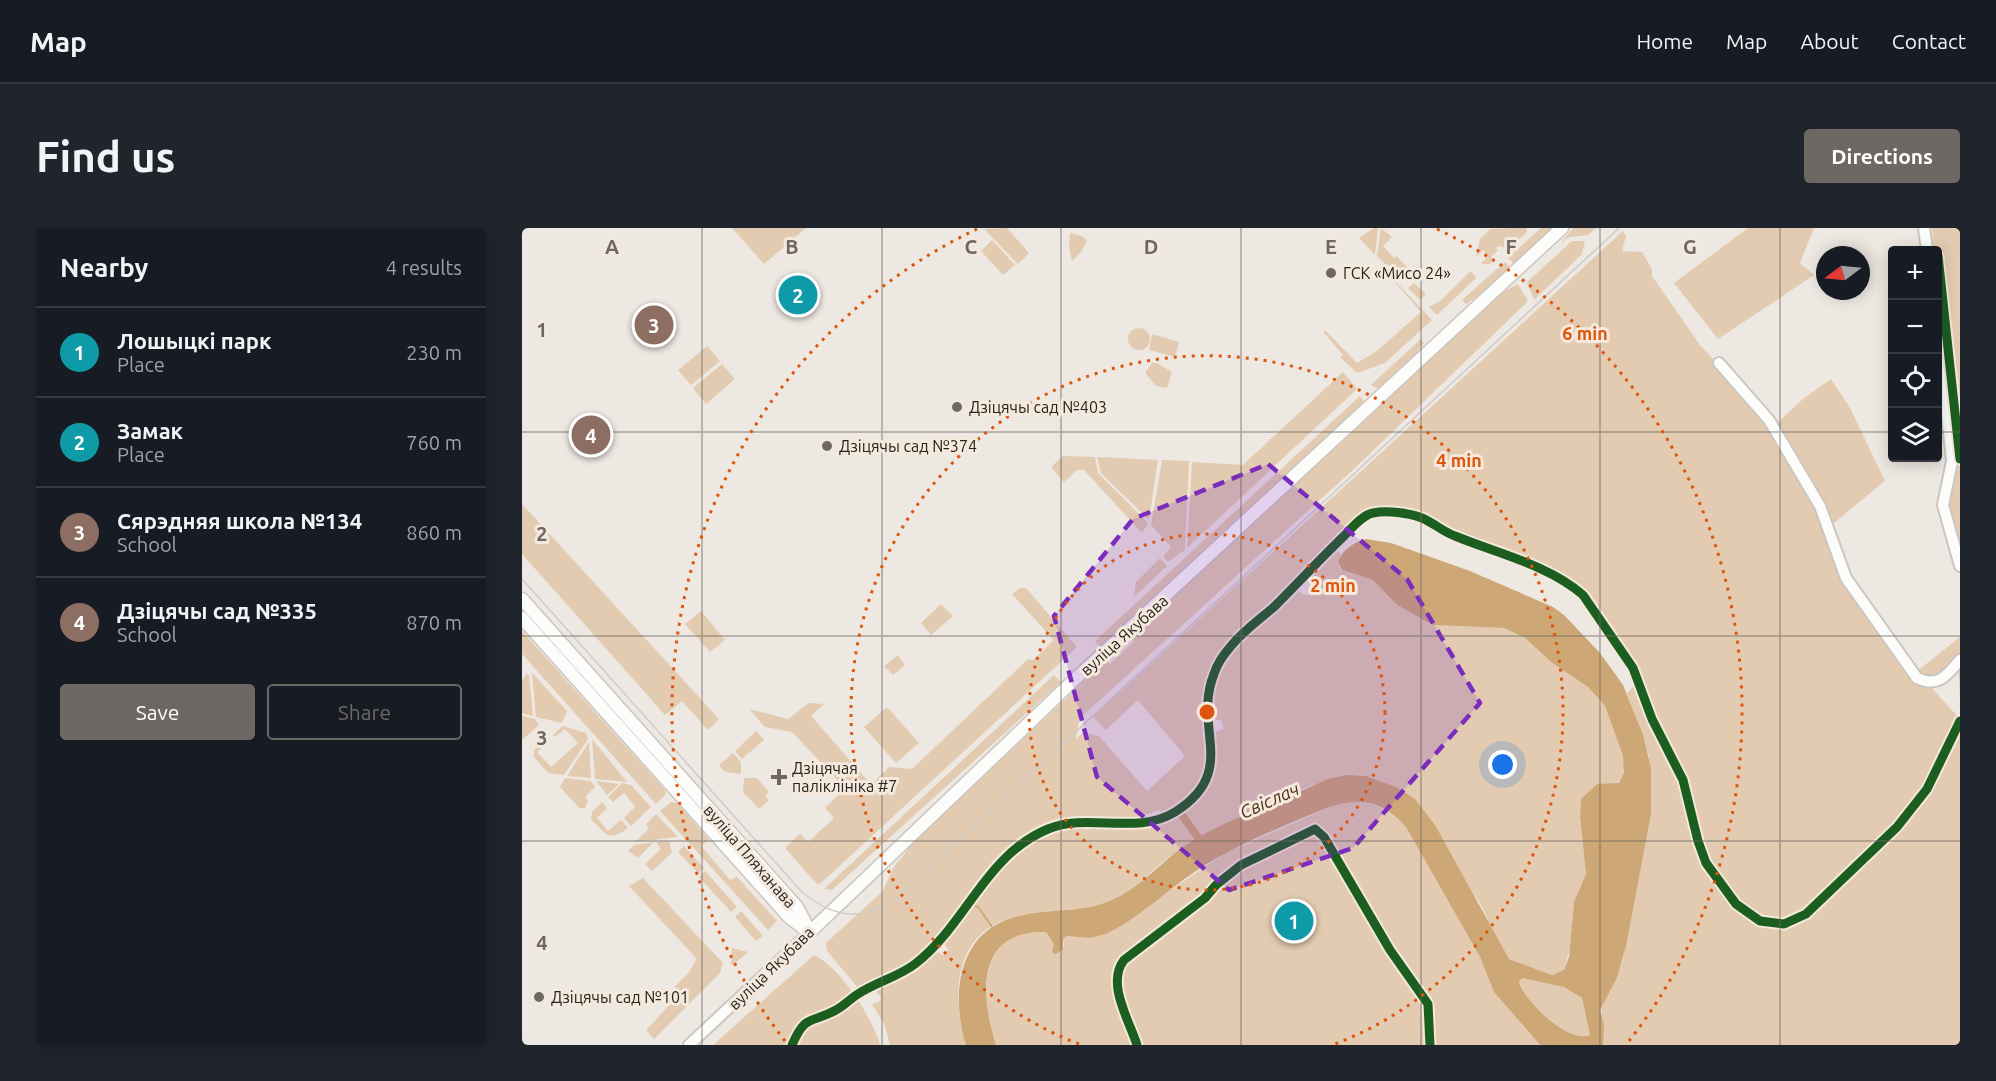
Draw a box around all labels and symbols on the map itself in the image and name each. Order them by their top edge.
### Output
text: A [605,235,619,258]
text: B [785,235,799,258]
text: C [965,235,978,258]
text: D [1144,235,1158,258]
text: E [1325,235,1337,258]
text: F [1505,235,1517,258]
text: G [1683,235,1697,258]
north arrow [1816,246,1870,300]
place label: ГСК «Мисо 24» [1343,264,1451,282]
marker: ГСК «Мисо 24» [1324,266,1338,280]
pin: 2 [778,272,818,318]
pin: 3 [634,302,674,348]
text: 1 [536,318,548,341]
text: 6 min [1562,323,1608,343]
place label: Дзіцячы сад №403 [969,398,1107,416]
marker: Дзіцячы сад №403 [950,400,964,414]
pin: 4 [572,412,610,458]
place label: Дзіцячы сад №374 [839,437,977,455]
marker: Дзіцячы сад №374 [820,439,834,453]
text: 4 min [1436,450,1482,470]
text: 2 [536,522,548,545]
text: 2 min [1310,575,1356,595]
street label: вуліца Якубава [1077,591,1171,679]
centre of rings [1197,702,1217,722]
text: 3 [536,726,548,749]
your location [1488,750,1517,779]
place label: Дзіцячая паліклініка #7 [792,759,897,795]
marker: Дзіцячая паліклініка #7 [770,768,788,786]
water label: Свіслач [1236,778,1302,822]
street label: вуліца Пляханава [700,801,800,911]
pin: 1 [1274,898,1314,944]
street label: вуліца Якубава [725,923,817,1013]
text: 4 [536,931,548,954]
place label: Дзіцячы сад №101 [551,988,689,1006]
marker: Дзіцячы сад №101 [532,990,546,1004]

